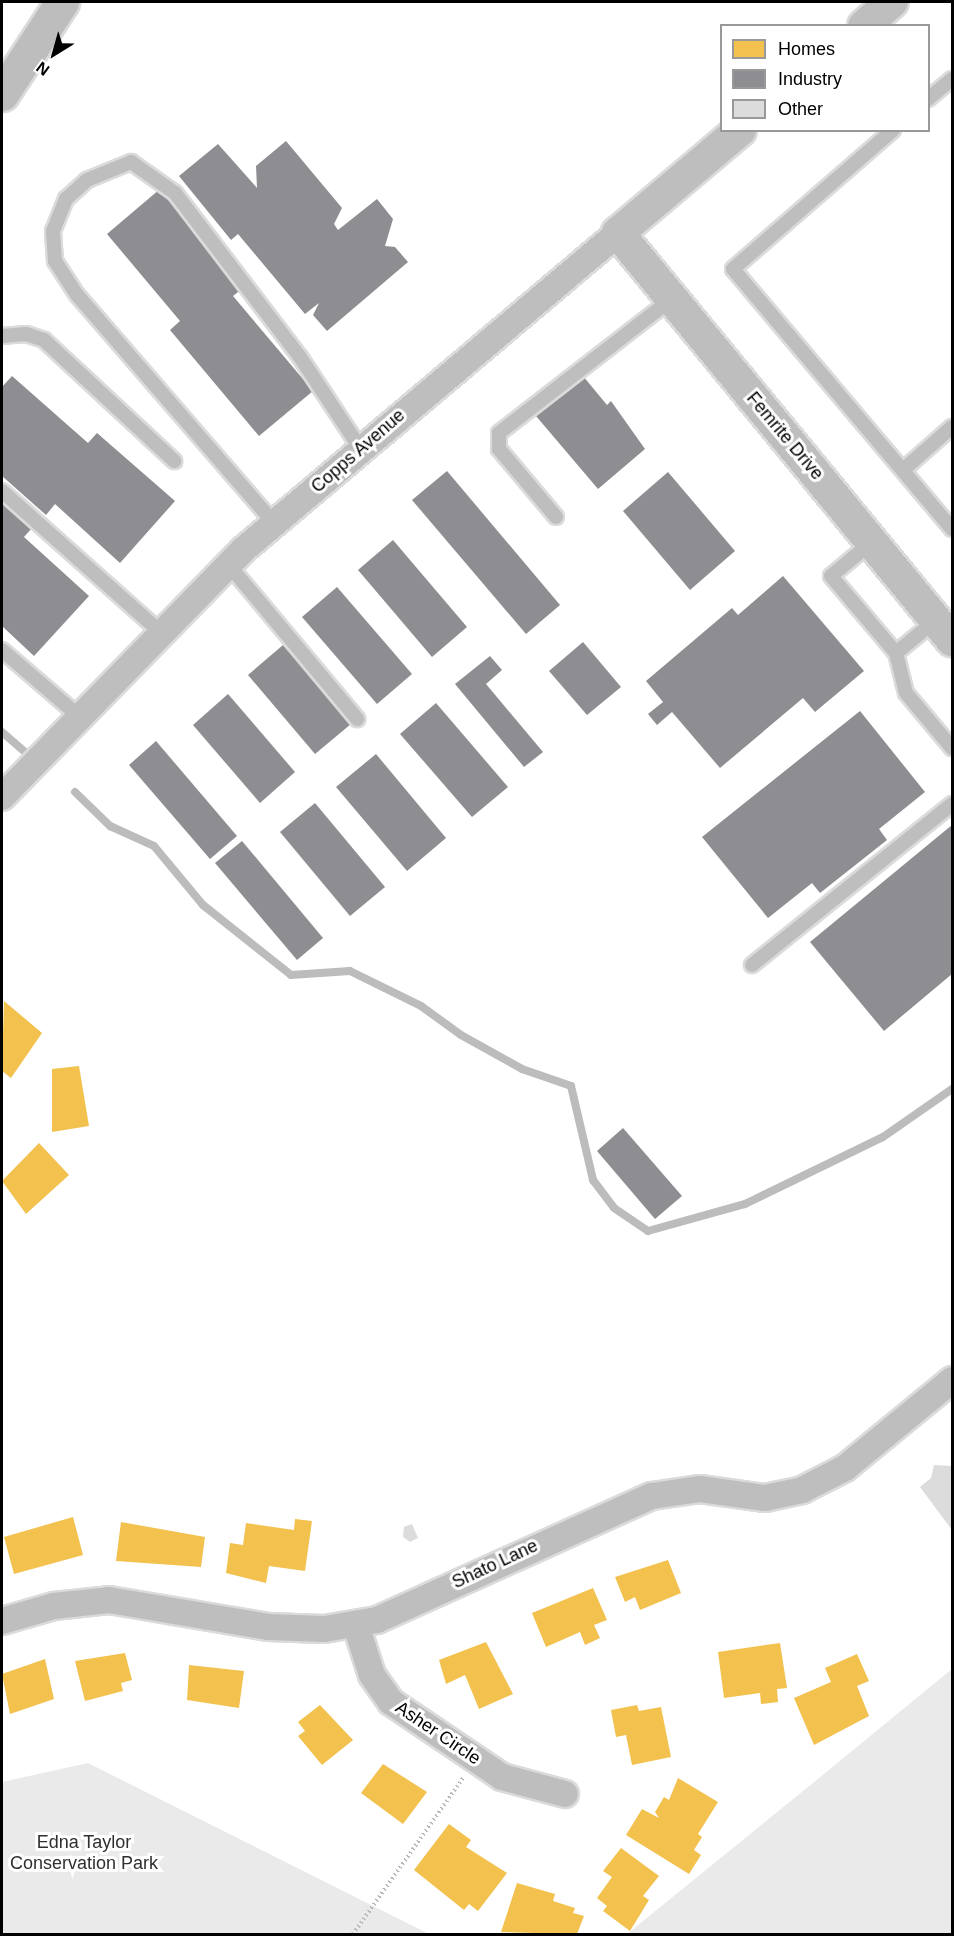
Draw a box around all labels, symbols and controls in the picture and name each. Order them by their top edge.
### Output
north arrow [24,24,84,84]
legend [720,24,930,132]
text: Homes [778,39,835,59]
text: N [33,59,53,79]
text: Industry [778,69,842,89]
text: Other [778,99,823,119]
street label: Femrite Drive [742,388,828,484]
street label: Copps Avenue [306,404,410,498]
street label: Shato Lane [449,1535,541,1593]
street label: Asher Circle [391,1697,485,1769]
park label: Edna Taylor Conservation Park [10,1832,158,1874]

